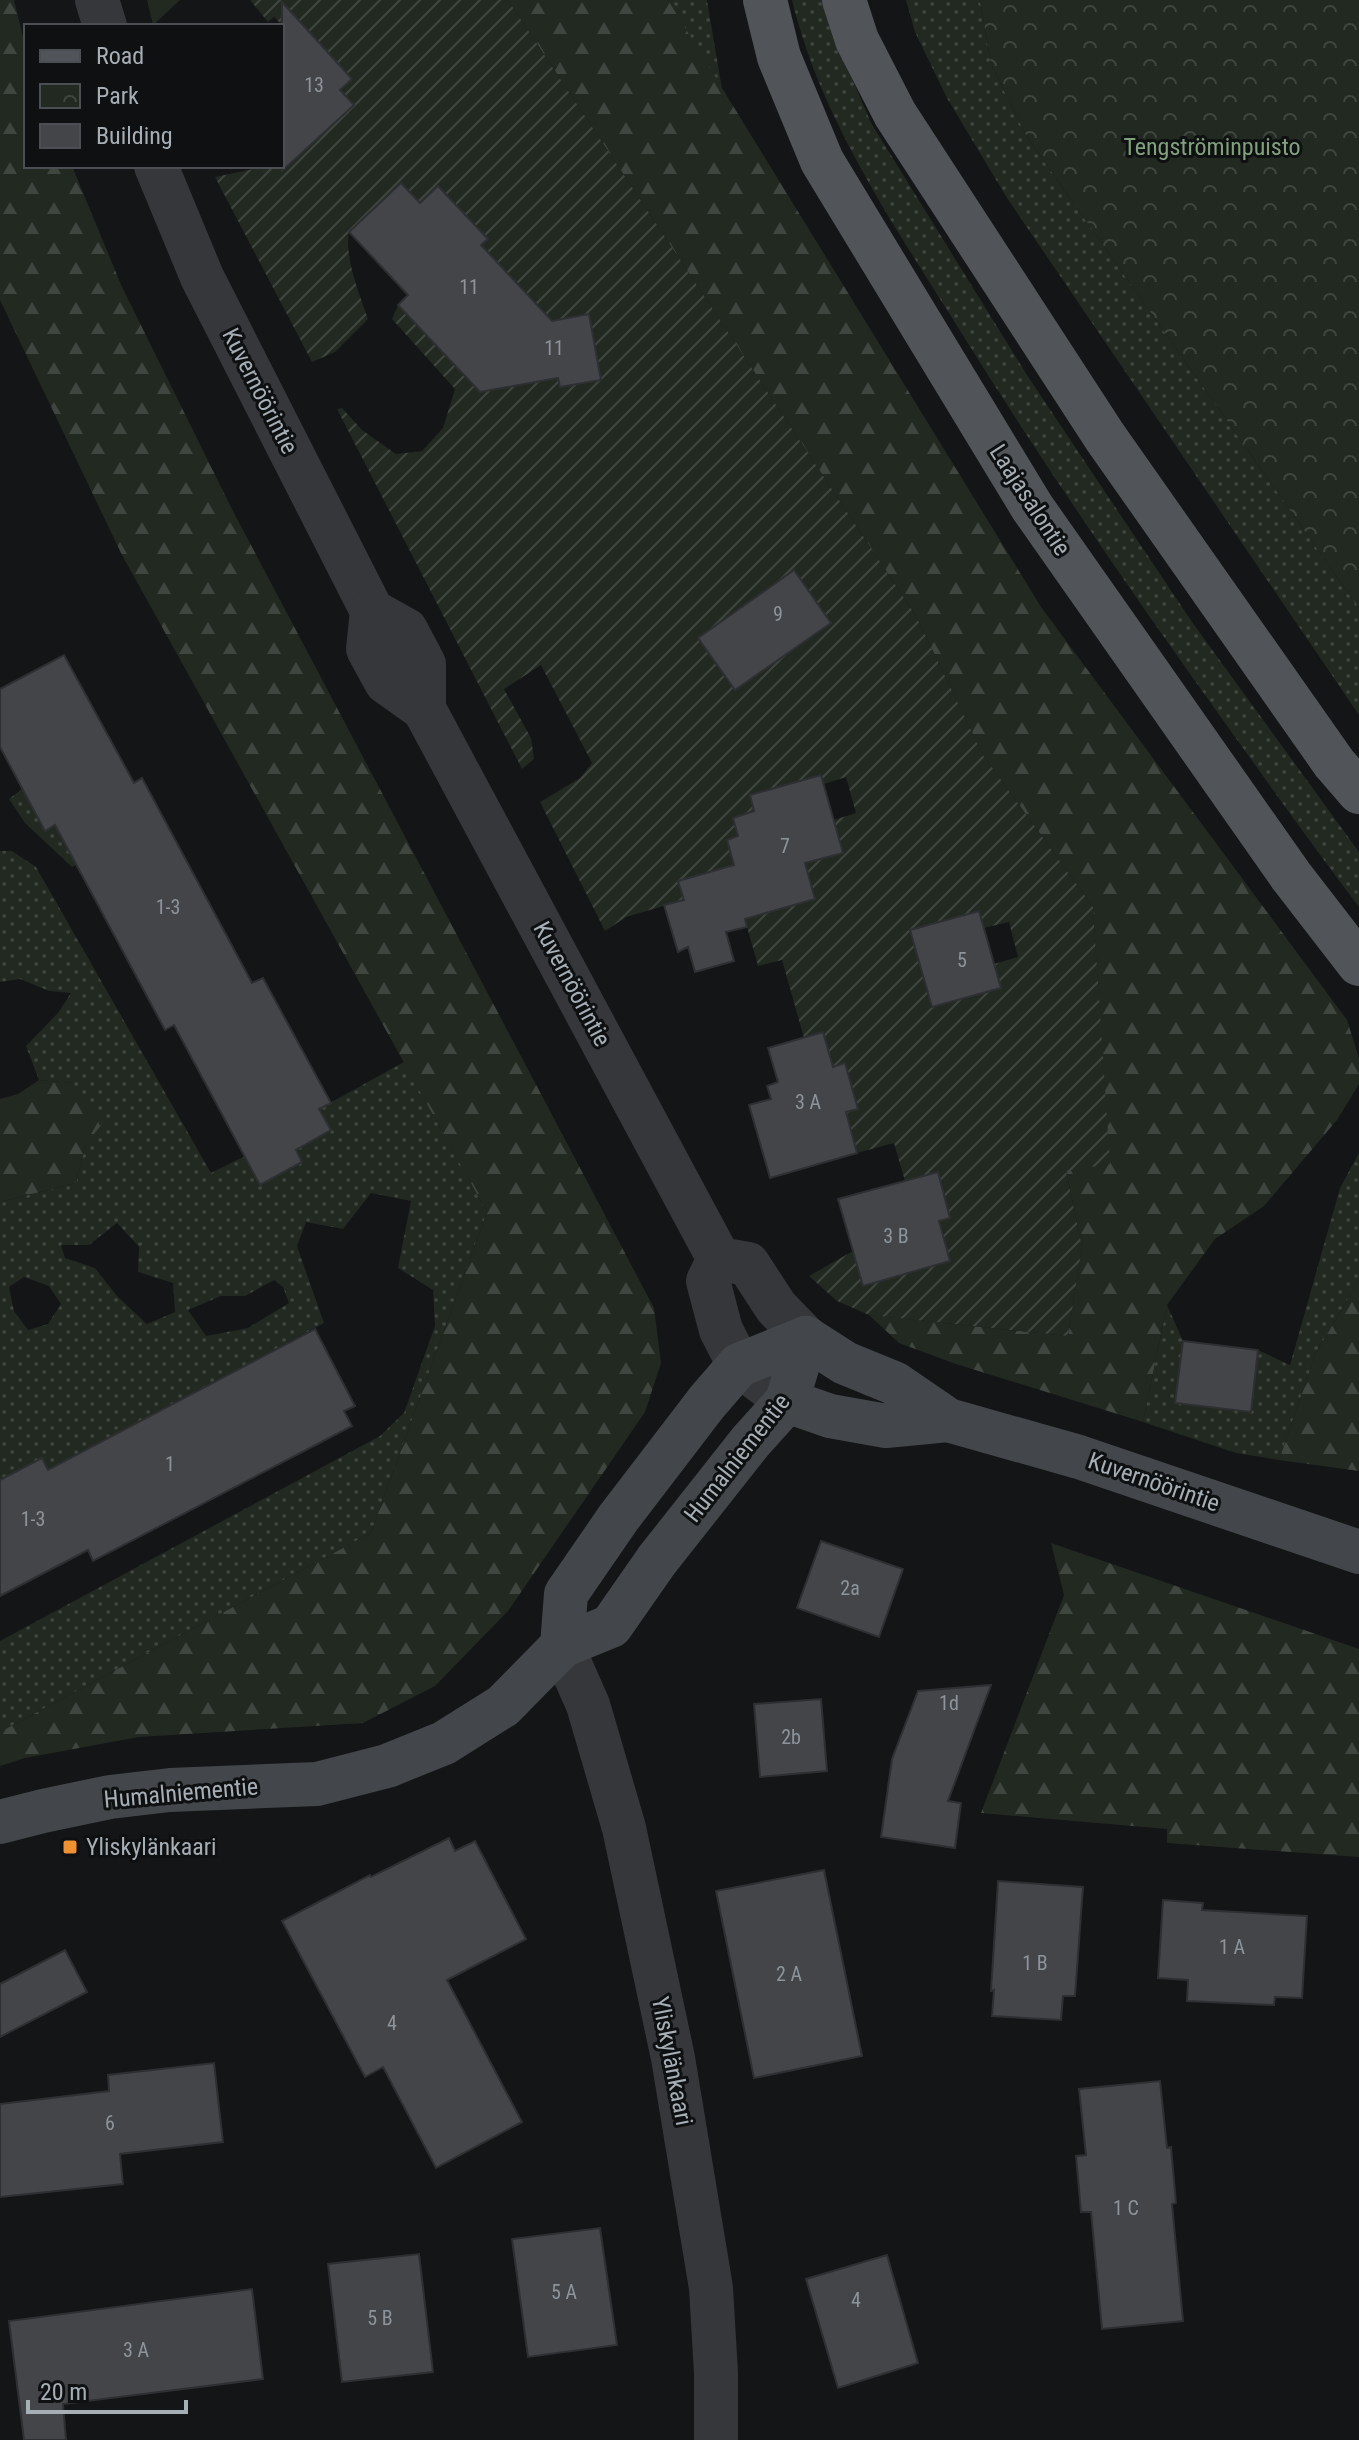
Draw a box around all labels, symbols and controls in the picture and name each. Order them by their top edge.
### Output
legend [24,24,284,168]
text: Road [96,42,144,70]
house number: 13 [304,73,324,97]
text: Park [96,82,139,110]
text: Building [96,122,173,150]
park label: Tengströminpuisto [1123,133,1301,161]
house number: 11 [459,275,479,299]
street label: Kuvernöörintie [216,324,304,458]
house number: 11 [544,336,564,360]
street label: Laajasalontie [984,439,1076,561]
house number: 9 [773,602,783,626]
house number: 7 [780,834,790,858]
house number: 1-3 [156,895,180,919]
street label: Kuvernöörintie [527,917,617,1051]
house number: 5 [957,948,967,972]
house number: 3 A [795,1090,821,1114]
house number: 3 B [883,1224,909,1248]
street label: Humalniementie [678,1388,796,1528]
street label: Kuvernöörintie [1085,1446,1223,1518]
house number: 1 [165,1452,175,1476]
house number: 1-3 [21,1507,45,1531]
house number: 2a [840,1576,860,1600]
house number: 1d [939,1691,959,1715]
house number: 2b [781,1725,801,1749]
street label: Humalniementie [103,1772,259,1814]
place label: Yliskylänkaari [86,1833,217,1861]
marker: Yliskylänkaari [61,1838,79,1856]
house number: 1 A [1219,1935,1245,1959]
house number: 1 B [1022,1951,1048,1975]
house number: 2 A [776,1962,802,1986]
street label: Yliskylänkaari [646,1994,698,2128]
house number: 4 [387,2011,397,2035]
house number: 6 [105,2111,115,2135]
house number: 1 C [1113,2196,1139,2220]
house number: 5 A [551,2280,577,2304]
house number: 4 [851,2288,861,2312]
house number: 5 B [367,2306,393,2330]
house number: 3 A [123,2338,149,2362]
scale bar [28,2364,186,2414]
text: 20 m [40,2378,87,2406]

